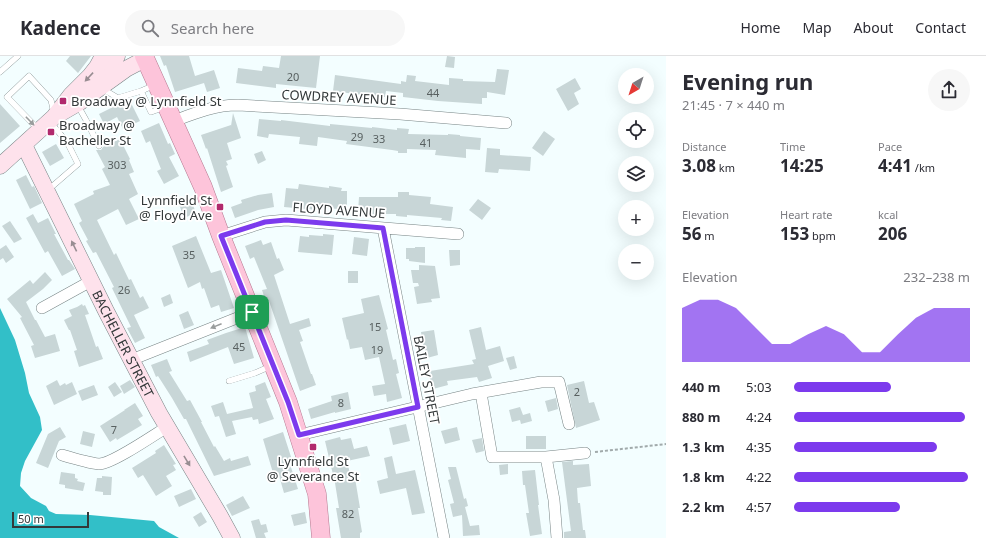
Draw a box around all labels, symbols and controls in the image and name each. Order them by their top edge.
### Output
search box [125,10,405,46]
text: Kadence [20,15,101,41]
icon: search [139,17,161,39]
text: Search here [171,18,254,38]
text: Home [741,18,780,37]
text: Map [802,18,832,37]
text: About [854,18,893,37]
text: Contact [915,18,966,37]
text: Evening run [682,66,813,96]
north arrow [618,68,654,104]
map controls [618,68,654,280]
house number: 20 [287,69,299,84]
button: share [928,69,970,111]
one-way arrow [84,72,93,82]
street label: COWDREY AVENUE [281,85,397,109]
house number: 44 [427,85,440,100]
place label: Broadway @ Lynnfield St [71,92,222,110]
marker: Broadway @ Lynnfield St [58,96,68,106]
text: 21:45 · 7 × 440 m [682,96,785,114]
button: locate [618,112,654,148]
one-way arrow [25,116,35,126]
place label: Broadway @ Bacheller St [59,116,135,149]
marker: Broadway @ Bacheller St [46,127,56,137]
house number: 29 [351,129,363,144]
house number: 33 [373,131,385,146]
house number: 41 [420,135,432,150]
text: Distance [682,139,727,154]
text: Time [780,139,805,154]
text: Pace [878,139,902,154]
text: 3.08 [682,154,716,177]
text: 14:25 [780,154,824,177]
text: 4:41 [878,154,912,177]
button: layers [618,156,654,192]
house number: 303 [108,157,126,172]
text: km [716,160,735,175]
text: /km [912,160,935,175]
place label: Lynnfield St @ Floyd Ave [139,191,212,224]
street label: FLOYD AVENUE [292,198,386,222]
button: + [618,200,654,236]
marker: Lynnfield St @ Floyd Ave [215,202,225,212]
text: Elevation [682,207,729,222]
text: Heart rate [780,207,833,222]
text: kcal [878,207,898,222]
text: 56 [682,222,701,245]
text: 153 [780,222,809,245]
text: 206 [878,222,907,245]
text: m [701,228,715,243]
text: bpm [809,228,836,243]
one-way arrow [71,240,77,251]
button: − [618,244,654,280]
house number: 35 [183,247,195,262]
text: Elevation [682,268,738,286]
text: 232–238 m [903,268,970,286]
house number: 26 [118,282,130,297]
street label: BACHELLER STREET [88,287,159,401]
pin [235,295,269,329]
icon: arrive [241,301,263,323]
house number: 15 [369,319,381,334]
one-way arrow [209,324,221,330]
street label: BAILEY STREET [410,334,445,427]
house number: 45 [233,339,245,354]
house number: 19 [371,342,383,357]
text: 440 m [682,378,720,396]
text: 5:03 [746,378,772,396]
house number: 2 [574,384,580,399]
house number: 8 [338,395,344,410]
text: 880 m [682,408,720,426]
text: 4:24 [746,408,772,426]
house number: 7 [111,422,117,437]
text: 1.3 km [682,438,725,456]
text: 4:35 [746,438,772,456]
marker: Lynnfield St @ Severance St [308,442,318,452]
place label: Lynnfield St @ Severance St [267,452,360,485]
one-way arrow [184,455,191,467]
text: 1.8 km [682,468,725,486]
text: 4:22 [746,468,772,486]
text: 2.2 km [682,498,725,516]
text: 4:57 [746,498,772,516]
house number: 82 [342,506,354,521]
scale bar [12,510,89,529]
text: 50 m [18,511,44,526]

